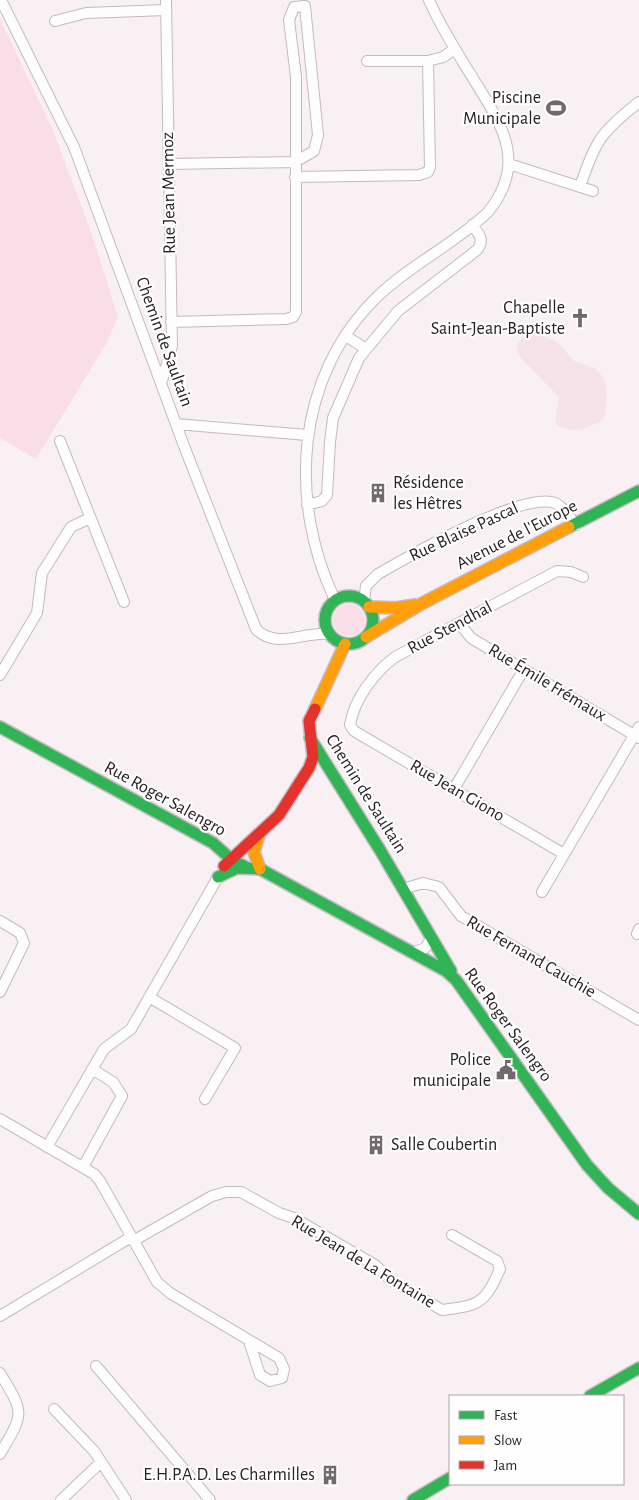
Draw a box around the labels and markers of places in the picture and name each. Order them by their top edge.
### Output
place label: Piscine Municipale [463,89,541,128]
sports icon: Piscine Municipale [545,97,567,119]
place label: Chapelle Saint-Jean-Baptiste [431,299,565,338]
church icon: Chapelle Saint-Jean-Baptiste [569,307,591,329]
place label: Résidence les Hêtres [393,474,464,513]
building icon: Résidence les Hêtres [367,482,389,504]
place label: Police municipale [412,1051,491,1090]
public building icon: Police municipale [495,1059,517,1081]
building icon: Salle Coubertin [365,1134,387,1156]
place label: Salle Coubertin [391,1136,497,1154]
building icon: E.H.P.A.D. Les Charmilles [319,1464,341,1486]
place label: E.H.P.A.D. Les Charmilles [143,1466,315,1484]

